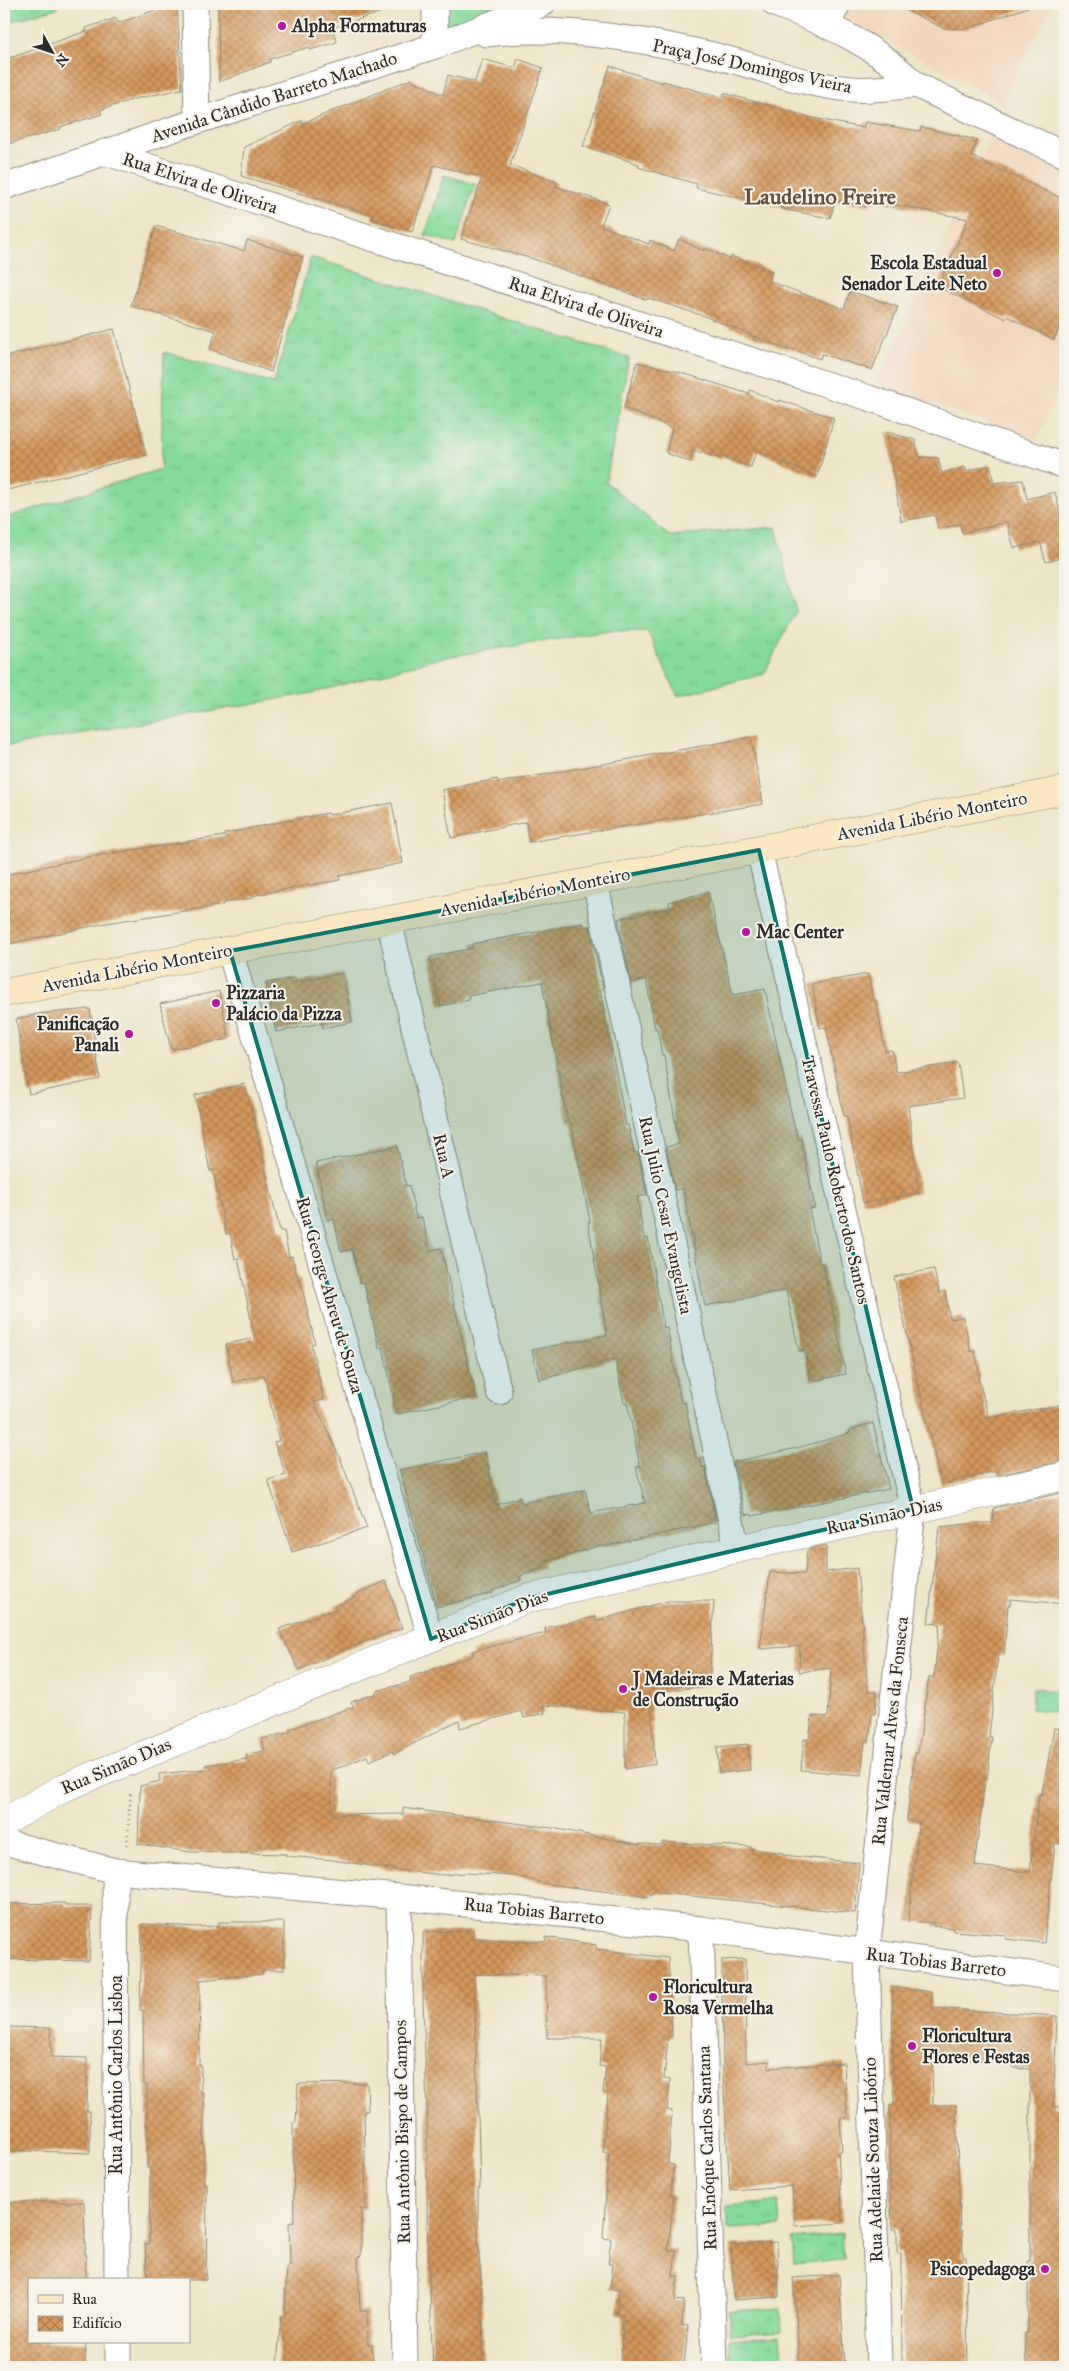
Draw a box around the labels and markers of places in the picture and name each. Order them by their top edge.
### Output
place label: Alpha Formaturas [291,15,427,38]
marker: Alpha Formaturas [276,20,288,32]
place label: Escola Estadual Senador Leite Neto [842,252,988,295]
marker: Escola Estadual Senador Leite Neto [991,267,1003,279]
place label: Mac Center [756,921,845,943]
marker: Mac Center [740,926,752,938]
place label: Pizzaria Palácio da Pizza [226,982,342,1025]
marker: Pizzaria Palácio da Pizza [210,997,222,1009]
place label: Panificação Panali [37,1013,120,1056]
marker: Panificação Panali [123,1028,135,1040]
place label: J Madeiras e Materias de Construção [631,1668,794,1712]
marker: J Madeiras e Materias de Construção [617,1683,629,1695]
place label: Floricultura Rosa Vermelha [663,1976,774,2019]
marker: Floricultura Rosa Vermelha [647,1991,659,2003]
place label: Floricultura Flores e Festas [922,2025,1030,2068]
marker: Floricultura Flores e Festas [906,2040,918,2052]
place label: Psicopedagoga [930,2258,1035,2281]
marker: Psicopedagoga [1039,2263,1051,2275]

